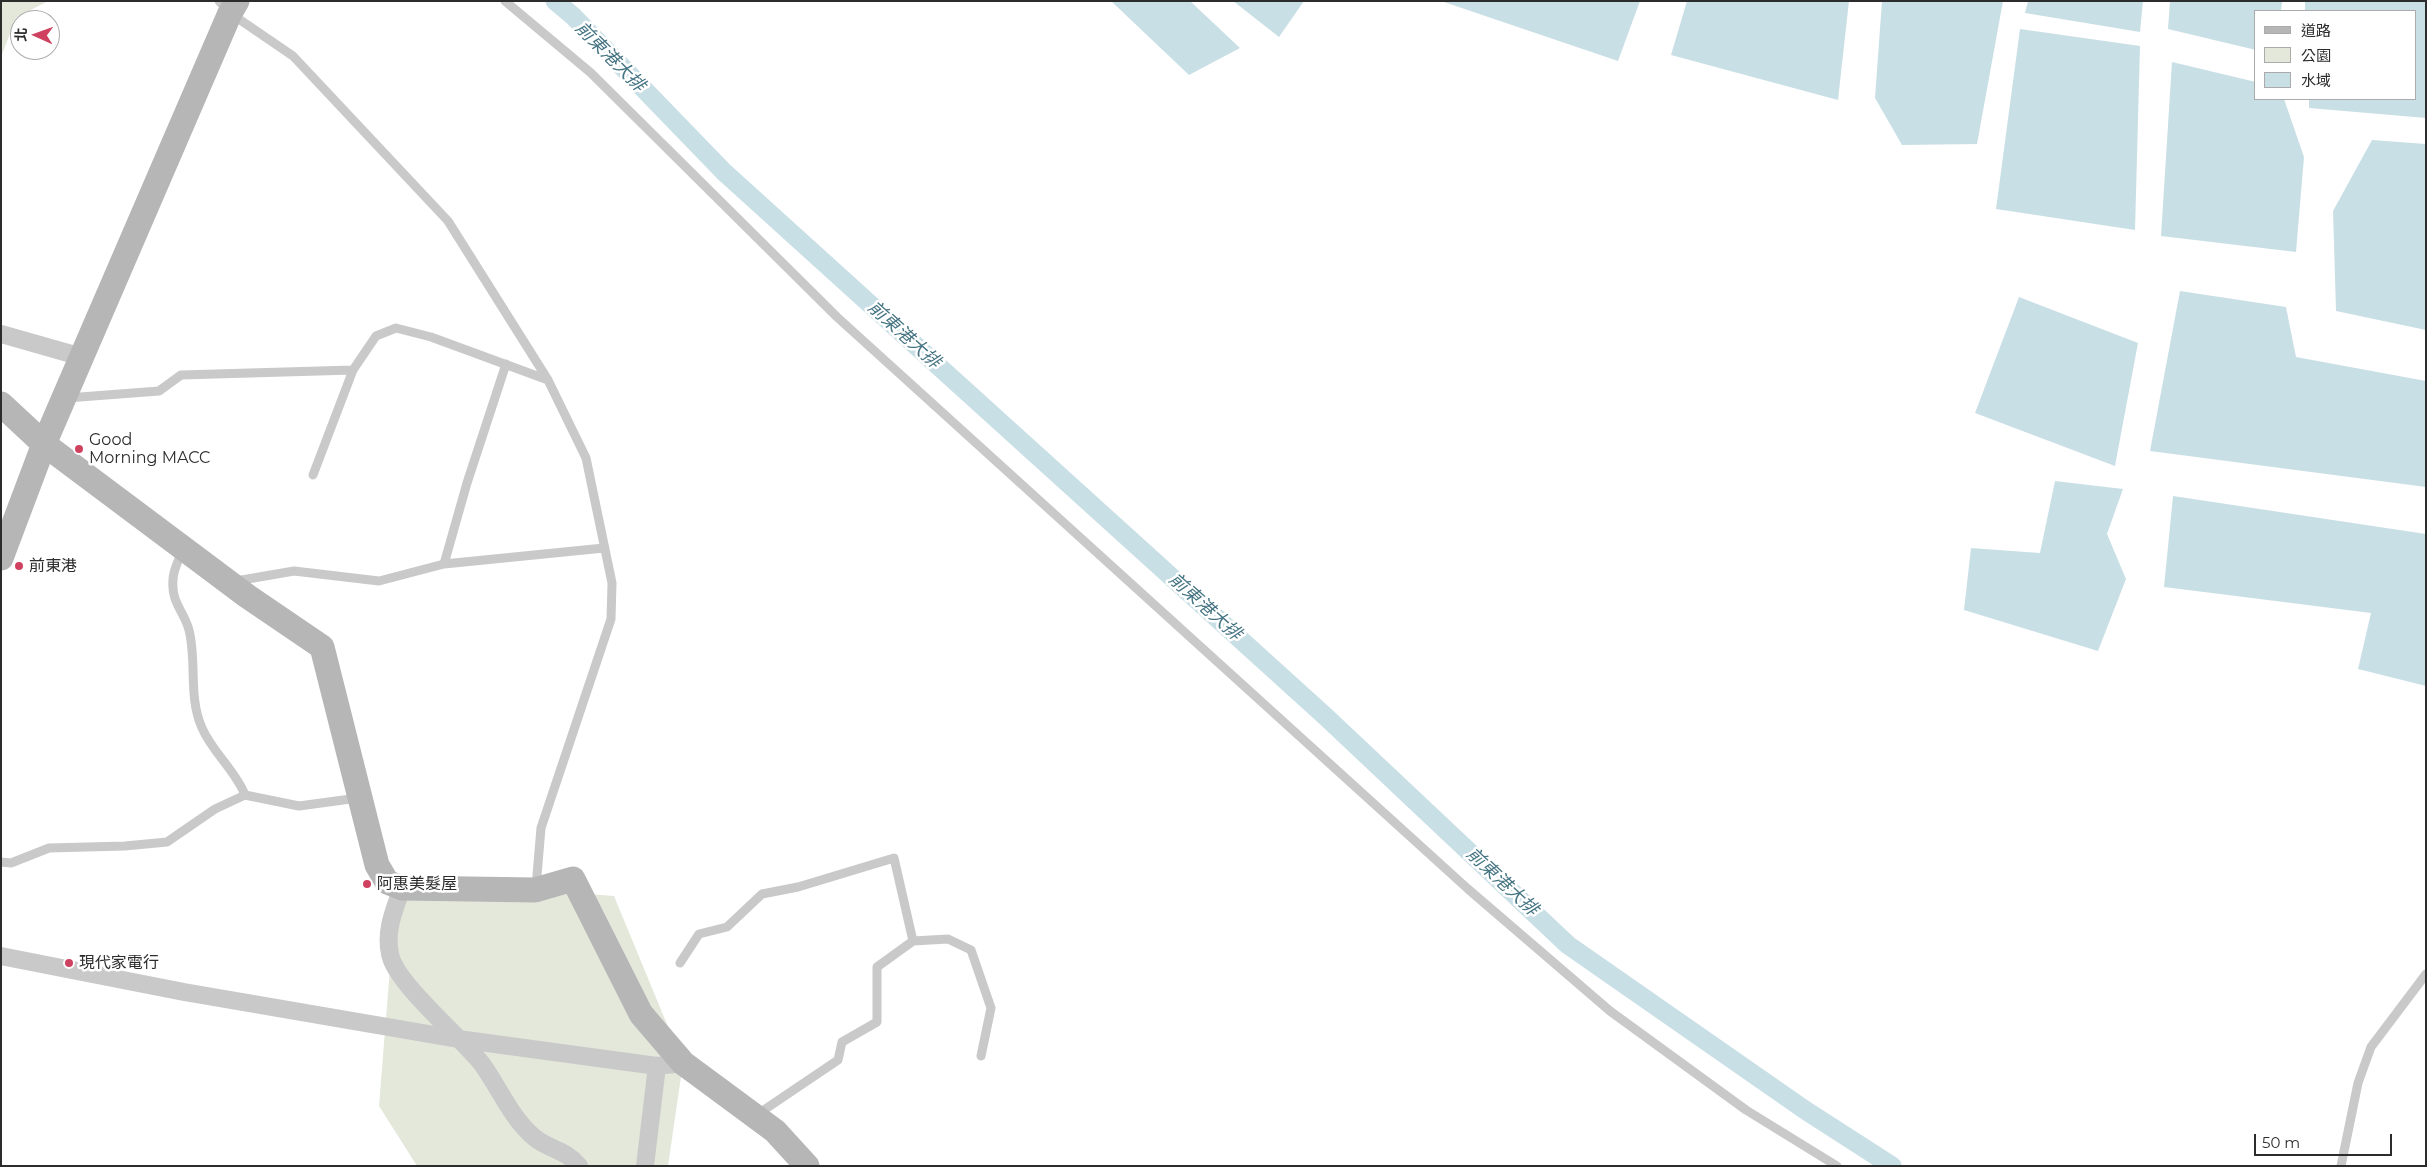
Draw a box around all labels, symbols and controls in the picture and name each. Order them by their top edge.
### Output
north arrow [10,10,60,60]
legend [2254,10,2417,100]
water label: 前東港大排 [571,18,649,96]
text: 道路 [2301,21,2331,40]
text: 北 [12,27,30,42]
text: 公園 [2301,46,2331,65]
text: 水域 [2301,71,2331,90]
water label: 前東港大排 [863,297,945,373]
place label: Good Morning MACC [89,430,210,468]
marker: Good Morning MACC [73,443,85,455]
place label: 前東港 [29,556,77,576]
marker: 前東港 [13,560,25,572]
water label: 前東港大排 [1164,569,1246,645]
water label: 前東港大排 [1462,843,1542,921]
place label: 阿惠美髮屋 [377,874,457,894]
marker: 阿惠美髮屋 [361,878,373,890]
place label: 現代家電行 [79,953,159,973]
marker: 現代家電行 [63,957,75,969]
scale bar [2257,1124,2394,1156]
text: 50 m [2262,1133,2300,1152]

